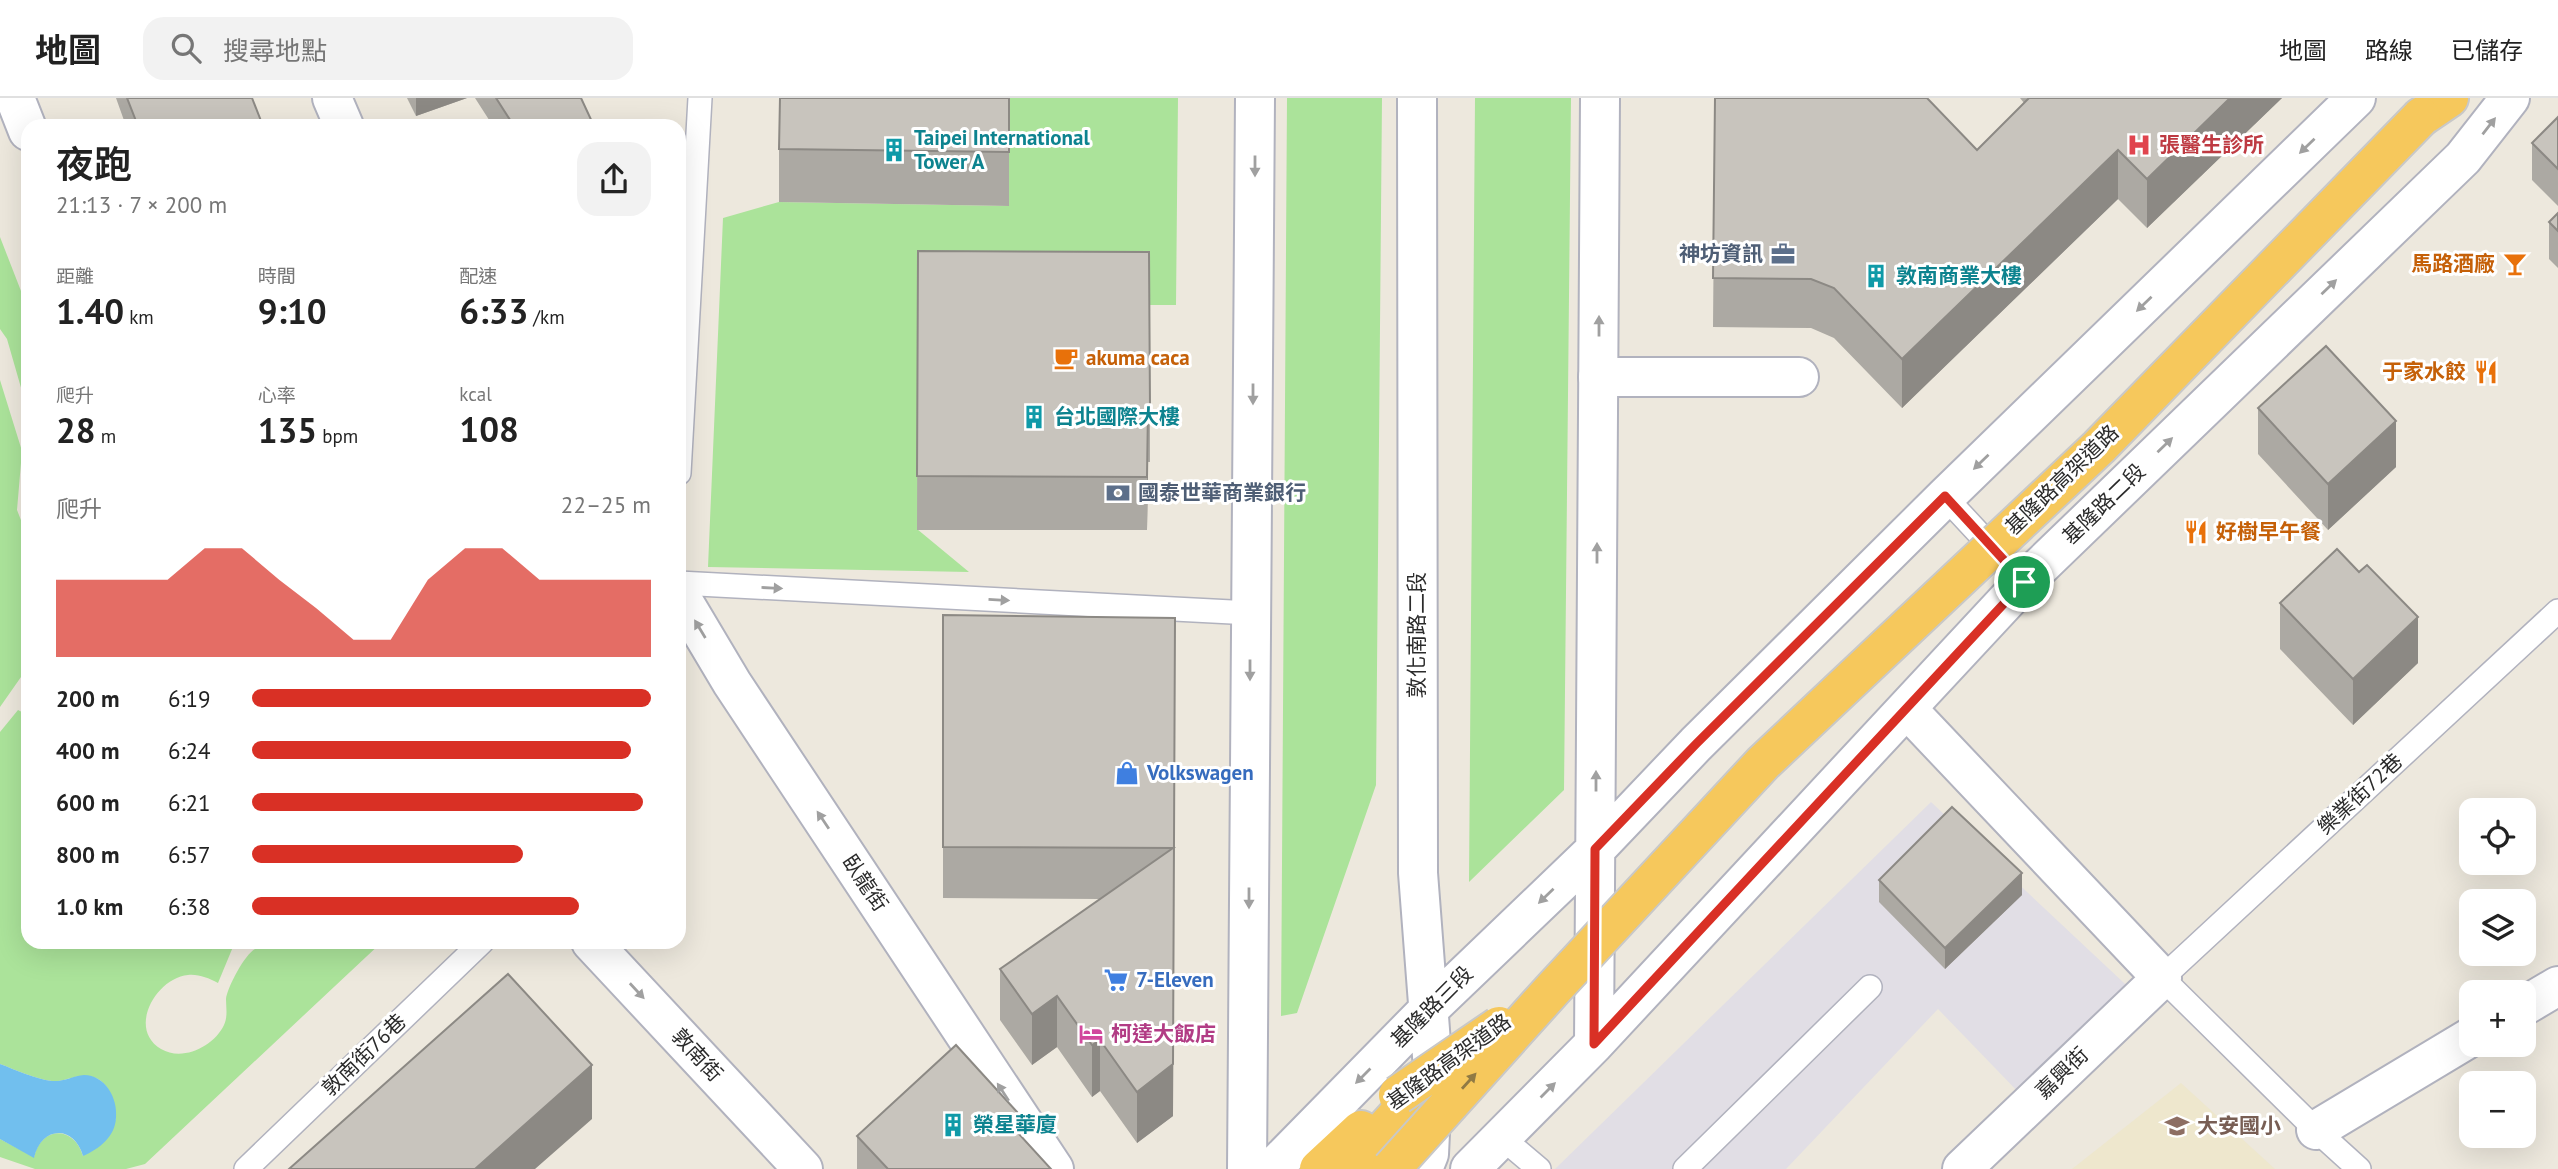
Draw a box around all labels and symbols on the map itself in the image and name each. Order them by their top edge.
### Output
one-way arrow [2481,117,2496,135]
place label: Taipei International Tower A [914,124,1090,175]
hospital icon: 張醫生診所 [2125,131,2153,159]
place label: 張醫生診所 [2159,131,2264,158]
building icon: Taipei International Tower A [880,136,908,164]
one-way arrow [2299,137,2316,153]
one-way arrow [1249,155,1261,177]
place label: 神坊資訊 [1679,240,1763,267]
office icon: 神坊資訊 [1769,240,1797,268]
place label: 馬路酒廠 [2411,250,2495,277]
bar icon: 馬路酒廠 [2501,250,2529,278]
building icon: 敦南商業大樓 [1862,262,1890,290]
place label: 敦南商業大樓 [1896,262,2022,289]
one-way arrow [2320,280,2337,296]
one-way arrow [2136,295,2153,311]
one-way arrow [1593,314,1605,336]
cafe icon: akuma caca [1052,344,1080,372]
place label: akuma caca [1086,344,1190,371]
place label: 于家水餃 [2382,358,2466,385]
restaurant icon: 于家水餃 [2472,358,2500,386]
one-way arrow [1247,383,1259,405]
building icon: 台北國際大樓 [1020,403,1048,431]
place label: 台北國際大樓 [1054,403,1180,430]
street label: 基隆路高架道路 [1999,419,2124,540]
one-way arrow [2156,438,2173,454]
one-way arrow [1972,454,1989,471]
street label: 基隆路二段 [2057,457,2151,550]
bank icon: 國泰世華商業銀行 [1104,479,1132,507]
place label: 國泰世華商業銀行 [1138,479,1306,506]
restaurant icon: 好樹早午餐 [2182,518,2210,546]
place label: 好樹早午餐 [2216,518,2321,545]
one-way arrow [1591,542,1603,564]
pin [1994,552,2054,612]
street label: 敦化南路二段 [1403,572,1430,698]
one-way arrow [761,583,783,594]
one-way arrow [988,594,1010,605]
one-way arrow [694,620,706,639]
one-way arrow [1245,659,1256,681]
street label: 樂業街72巷 [2311,747,2408,840]
shop icon: Volkswagen [1113,759,1141,787]
place label: Volkswagen [1146,759,1254,786]
one-way arrow [1590,769,1602,791]
one-way arrow [816,811,830,829]
street label: 臥龍街 [837,849,894,916]
one-way arrow [1243,887,1255,909]
one-way arrow [1538,888,1555,904]
street label: 基隆路三段 [1385,960,1478,1053]
supermarket icon: 7-Eleven [1102,966,1130,994]
place label: 7-Eleven [1136,966,1214,993]
one-way arrow [629,983,646,1000]
street label: 基隆路高架道路 [1381,1007,1516,1116]
street label: 敦南街76巷 [316,1008,411,1101]
hotel icon: 柯達大飯店 [1077,1020,1105,1048]
place label: 柯達大飯店 [1111,1020,1216,1047]
street label: 敦南街 [666,1022,729,1087]
street label: 嘉興街 [2030,1041,2094,1104]
one-way arrow [1354,1068,1371,1085]
one-way arrow [1461,1072,1477,1090]
one-way arrow [997,1082,1010,1101]
one-way arrow [1539,1082,1556,1099]
building icon: 榮星華廈 [939,1111,967,1139]
place label: 榮星華廈 [973,1111,1057,1138]
school or university icon: 大安國小 [2163,1112,2191,1140]
place label: 大安國小 [2197,1112,2281,1139]

